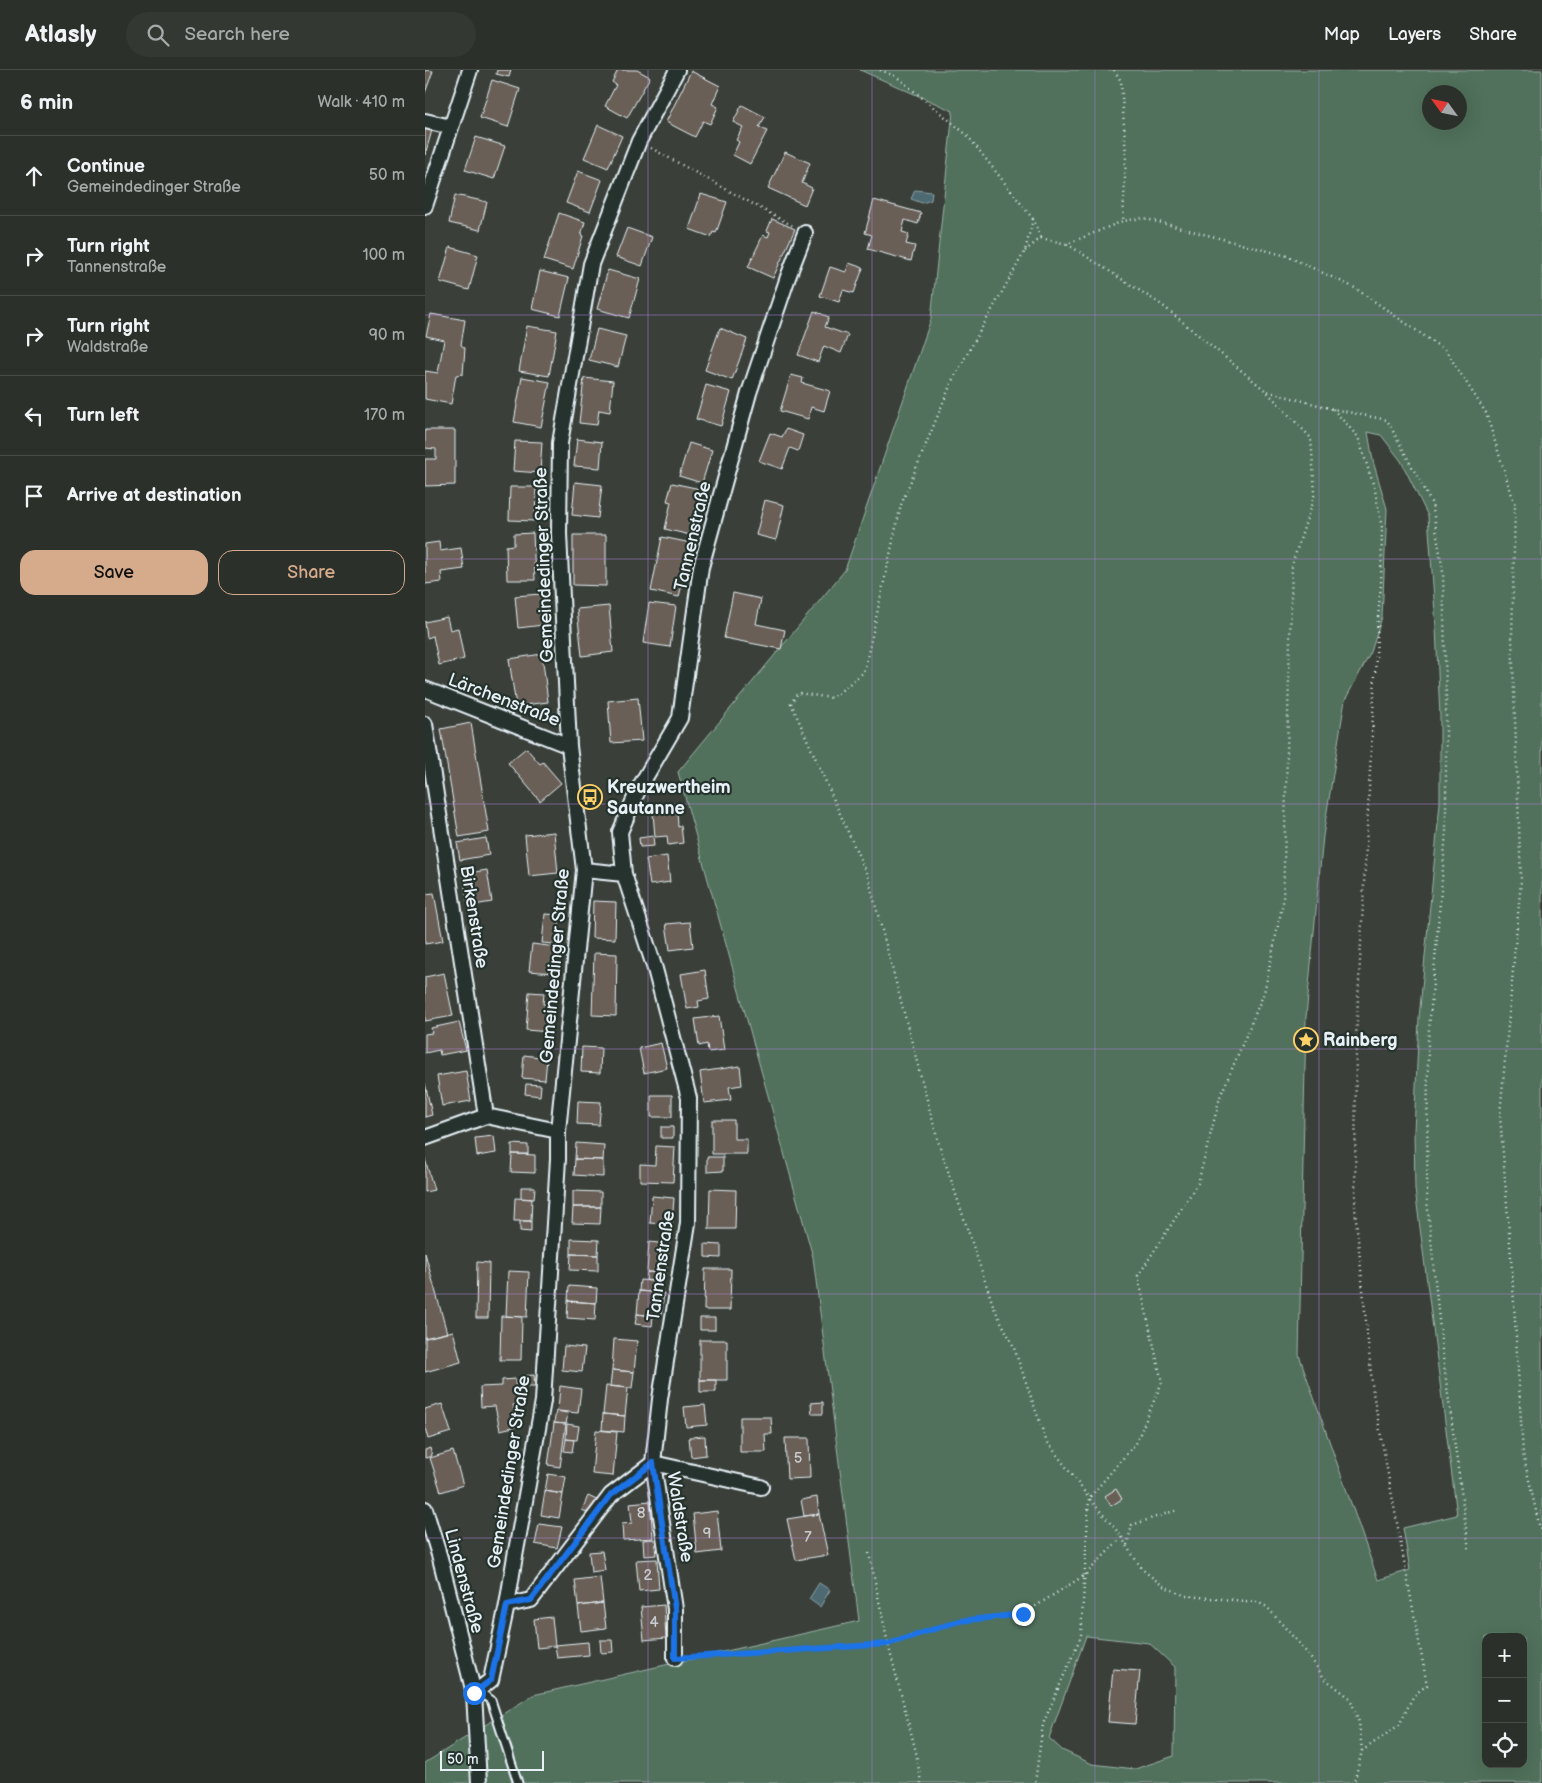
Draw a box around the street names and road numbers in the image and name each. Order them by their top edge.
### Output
street label: Gemeindedinger Straße [530,467,558,663]
street label: Tannenstraße [670,479,716,593]
street label: Lärchenstraße [445,669,563,731]
street label: Birkenstraße [456,864,493,970]
street label: Gemeindedinger Straße [536,867,574,1064]
street label: Tannenstraße [643,1209,679,1323]
street label: Gemeindedinger Straße [483,1374,535,1570]
street label: Waldstraße [662,1470,698,1564]
street label: Lindenstraße [440,1526,488,1636]

